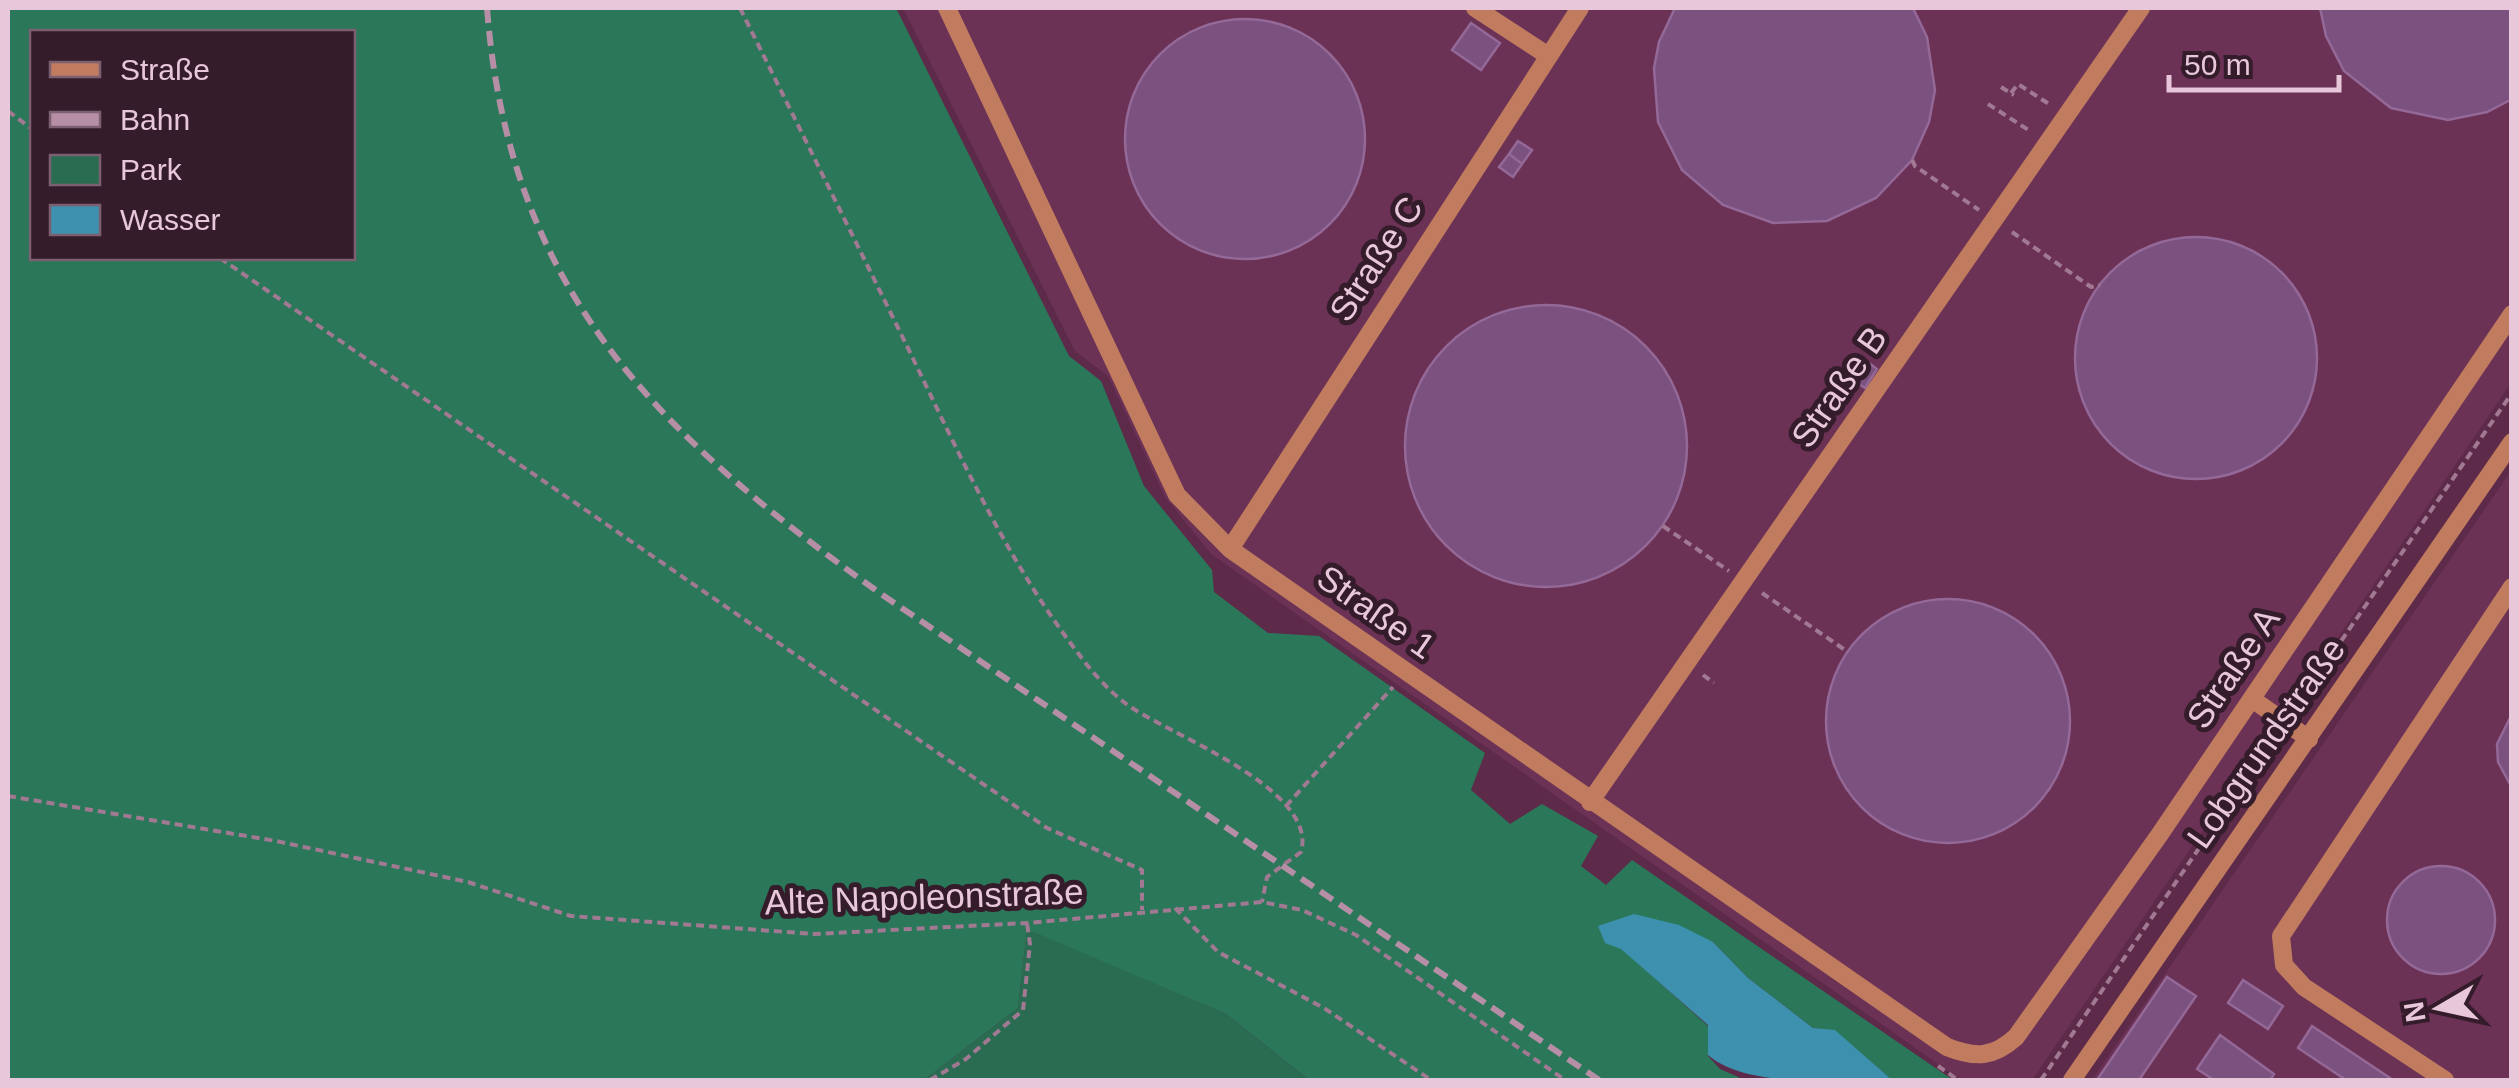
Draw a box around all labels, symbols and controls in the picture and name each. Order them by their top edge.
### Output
legend [30,30,355,260]
scale bar [2169,30,2339,92]
text: 50 m [2184,48,2251,81]
text: Straße [120,53,210,86]
text: Bahn [120,103,190,136]
text: Park [120,153,183,186]
street label: Straße C [1321,189,1430,328]
text: Wasser [120,203,221,236]
street label: Straße B [1783,319,1894,454]
street label: Straße 1 [1310,557,1442,666]
street label: Straße A [2178,600,2287,735]
street label: Lobgrundstraße [2179,630,2352,855]
street label: Alte Napoleonstraße [764,871,1084,922]
north arrow [2389,958,2489,1058]
text: N [2398,999,2432,1024]

